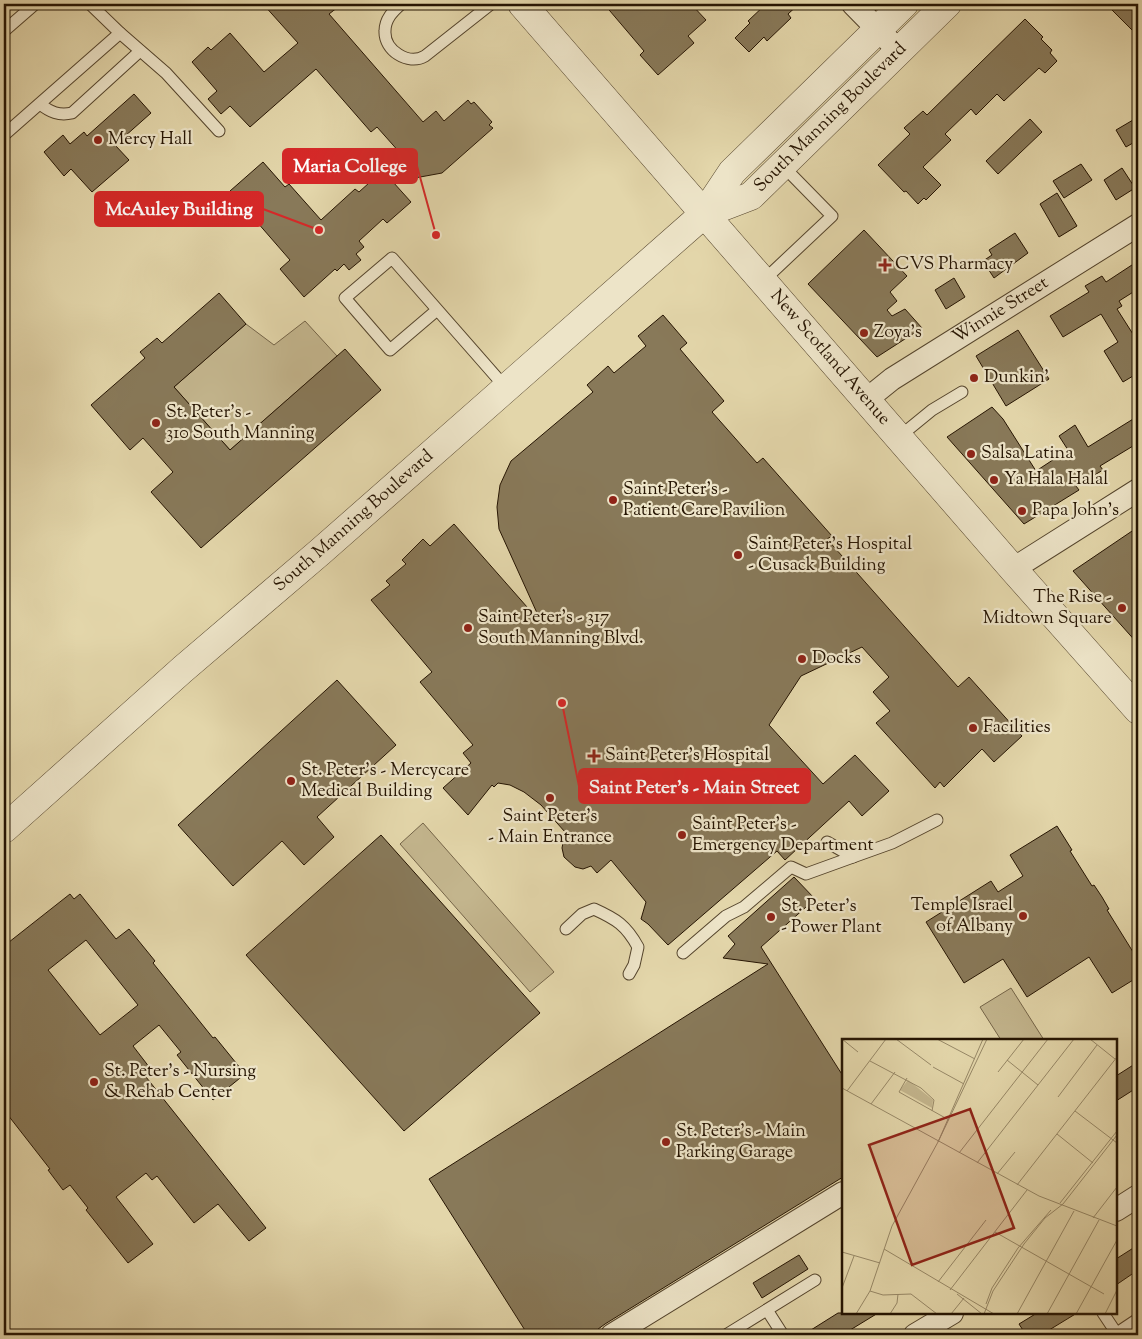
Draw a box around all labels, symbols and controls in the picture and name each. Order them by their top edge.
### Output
street label: South Manning Boulevard [749,37,913,199]
place label: Mercy Hall [108,127,192,153]
marker: Mercy Hall [92,134,104,146]
callout: Maria College [283,149,417,183]
text: Maria College [293,154,407,181]
callout: McAuley Building [95,192,263,226]
text: McAuley Building [105,197,254,224]
place label: CVS Pharmacy [895,252,1013,278]
marker: CVS Pharmacy [879,259,891,271]
street label: Winnie Street [948,271,1054,351]
street label: New Scotland Avenue [763,284,896,432]
place label: Zoya’s [874,320,922,346]
marker: Zoya’s [858,327,870,339]
place label: Dunkin' [984,365,1049,391]
marker: Dunkin' [968,372,980,384]
place label: St. Peter's - 310 South Manning [166,400,315,447]
marker: St. Peter's - 310 South Manning [150,417,162,429]
place label: Salsa Latina [981,441,1073,467]
street label: South Manning Boulevard [268,444,440,599]
marker: Salsa Latina [965,448,977,460]
place label: Ya Hala Halal [1004,467,1108,493]
marker: Ya Hala Halal [988,474,1000,486]
place label: Saint Peter's - Patient Care Pavilion [623,477,786,524]
marker: Saint Peter's - Patient Care Pavilion [607,494,619,506]
place label: Papa John's [1032,498,1119,524]
marker: Papa John's [1016,505,1028,517]
place label: Saint Peter's Hospital - Cusack Building [748,532,912,579]
marker: Saint Peter's Hospital - Cusack Building [732,549,744,561]
place label: The Rise - Midtown Square [983,585,1112,632]
marker: The Rise - Midtown Square [1116,602,1128,614]
place label: Saint Peter's - 317 South Manning Blvd. [478,605,644,652]
marker: Saint Peter's - 317 South Manning Blvd. [462,622,474,634]
place label: Docks [812,646,861,672]
marker: Docks [796,653,808,665]
place label: Facilities [983,715,1051,741]
marker: Facilities [967,722,979,734]
place label: Saint Peter's Hospital [605,743,769,769]
marker: Saint Peter's Hospital [587,749,601,763]
place label: St. Peter's - Mercycare Medical Building [301,758,469,805]
callout: Saint Peter's - Main Street [579,769,810,803]
marker: St. Peter's - Mercycare Medical Building [285,775,297,787]
text: Saint Peter's - Main Street [589,775,800,802]
marker: Saint Peter's - Main Entrance [544,792,556,804]
place label: Saint Peter's - Main Entrance [488,804,612,851]
place label: Saint Peter's - Emergency Department [692,812,874,859]
marker: Saint Peter's - Emergency Department [676,829,688,841]
place label: Temple Israel of Albany [911,893,1013,940]
place label: St. Peter's - Power Plant [781,894,882,941]
marker: Temple Israel of Albany [1017,910,1029,922]
marker: St. Peter's - Power Plant [765,911,777,923]
inset map [842,1039,1117,1314]
place label: St. Peter's - Nursing & Rehab Center [104,1059,256,1106]
marker: St. Peter's - Nursing & Rehab Center [88,1076,100,1088]
place label: St. Peter's - Main Parking Garage [676,1119,806,1166]
marker: St. Peter's - Main Parking Garage [660,1136,672,1148]

